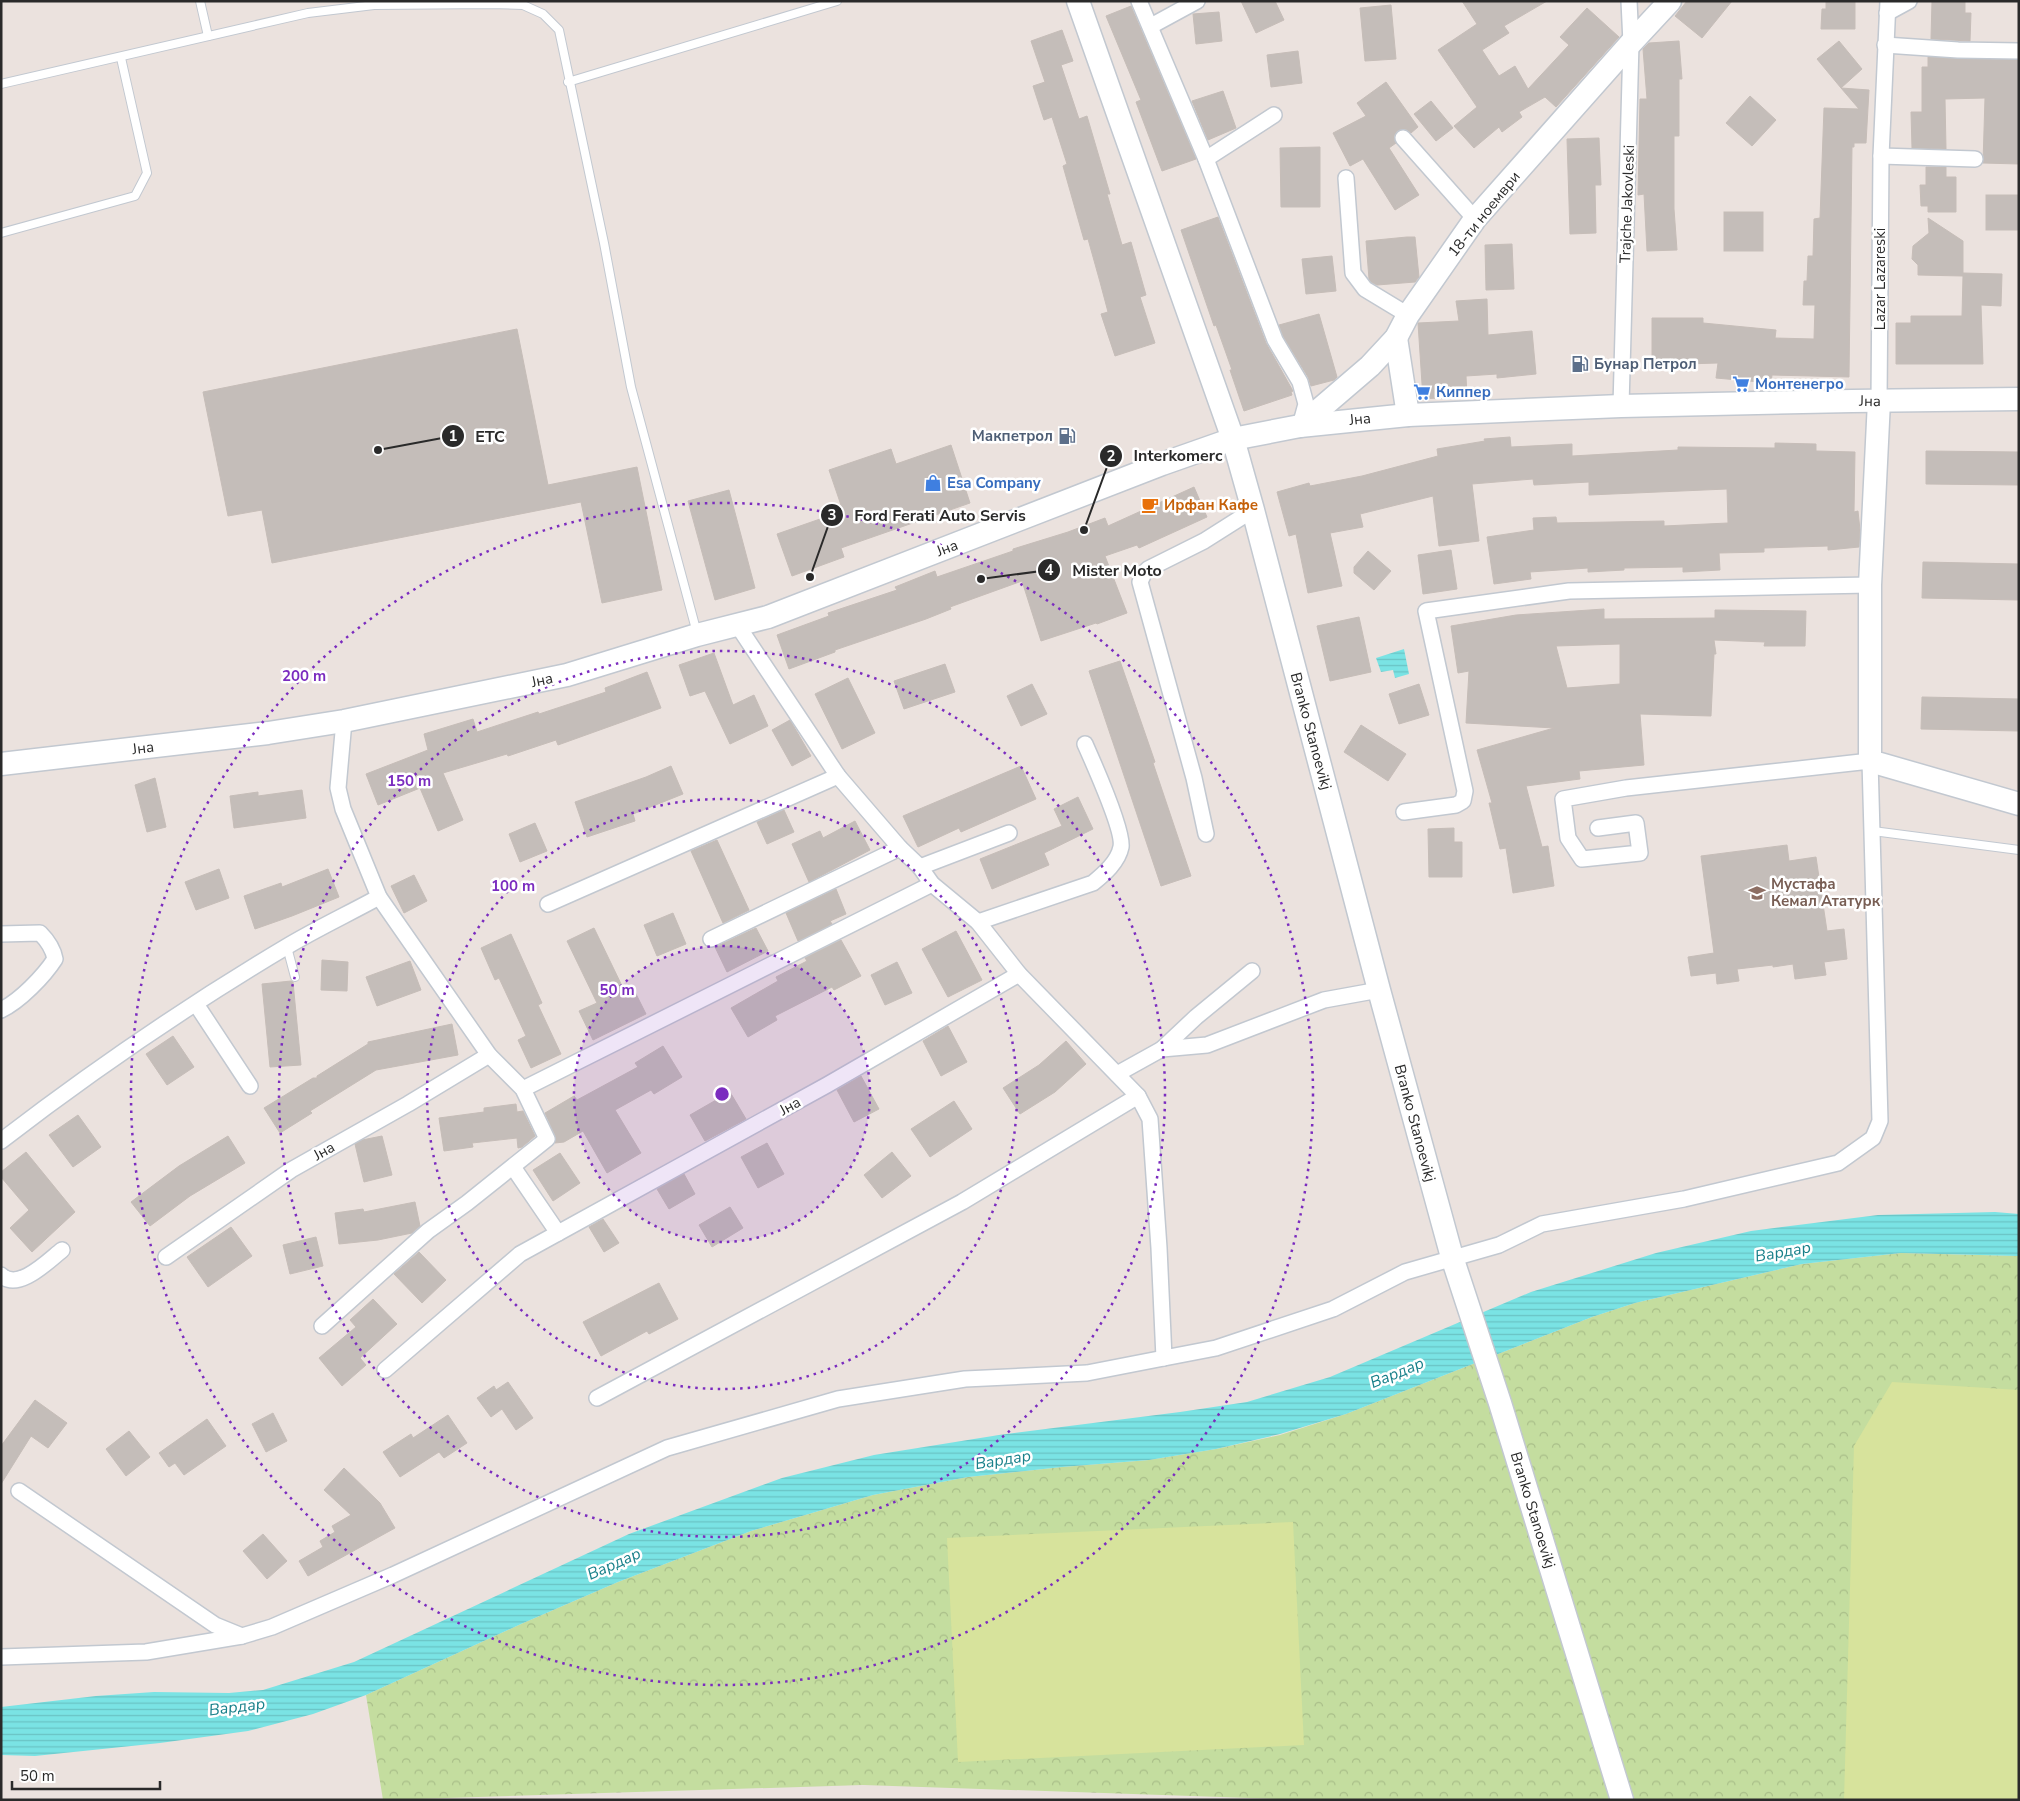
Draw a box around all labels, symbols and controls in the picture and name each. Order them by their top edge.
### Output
street label: Trajche Jakovleski [1615,144,1639,264]
street label: 18-ти ноември [1443,167,1525,261]
street label: Lazar Lazareski [1870,228,1890,330]
fuel station icon: Бунар Петрол [1570,354,1590,374]
place label: Бунар Петрол [1594,354,1697,374]
supermarket icon: Монтенегро [1731,374,1751,394]
place label: Монтенегро [1755,374,1844,394]
supermarket icon: Киппер [1412,382,1432,402]
place label: Киппер [1436,382,1491,402]
street label: Јна [1858,391,1881,411]
street label: Јна [1347,408,1372,430]
callout: ETC [440,420,515,451]
text: 1 [448,426,458,446]
text: ETC [475,426,505,448]
place label: Макпетрол [972,426,1053,446]
fuel station icon: Макпетрол [1057,426,1077,446]
callout: Interkomerc [1099,440,1233,471]
text: Interkomerc [1134,445,1223,467]
text: 2 [1106,446,1116,466]
shop icon: Esa Company [923,473,943,493]
place label: Esa Company [947,473,1041,493]
cafe icon: Ирфан Кафе [1140,495,1160,515]
place label: Ирфан Кафе [1164,495,1258,515]
callout: Ford Ferati Auto Servis [819,500,1036,531]
text: 3 [827,505,837,525]
text: Ford Ferati Auto Servis [854,505,1026,527]
street label: Јна [932,535,961,562]
callout: Mister Moto [1037,554,1171,585]
text: 4 [1044,560,1054,580]
text: Mister Moto [1072,560,1162,582]
text: 200 m [282,666,326,686]
street label: Јна [528,668,555,692]
street label: Branko Stanoevikj [1286,670,1336,792]
street label: Јна [130,737,155,759]
text: 150 m [387,771,431,791]
place label: Мустафа Кемал Ататурк [1771,874,1881,911]
text: 100 m [491,876,535,896]
school or university icon: Мустафа Кемал Ататурк [1747,883,1767,903]
text: 50 m [599,980,635,1000]
street label: Branko Stanoevikj [1390,1062,1440,1184]
centre of rings [713,1085,731,1103]
street label: Јна [775,1092,804,1121]
street label: Јна [309,1137,338,1166]
water label: Вардар [1753,1236,1813,1268]
water label: Вардар [1367,1352,1427,1394]
water label: Вардар [973,1445,1033,1475]
street label: Branko Stanoevikj [1506,1449,1560,1571]
water label: Вардар [584,1542,644,1586]
water label: Вардар [208,1693,266,1721]
scale bar [12,1758,160,1790]
text: 50 m [20,1766,55,1786]

